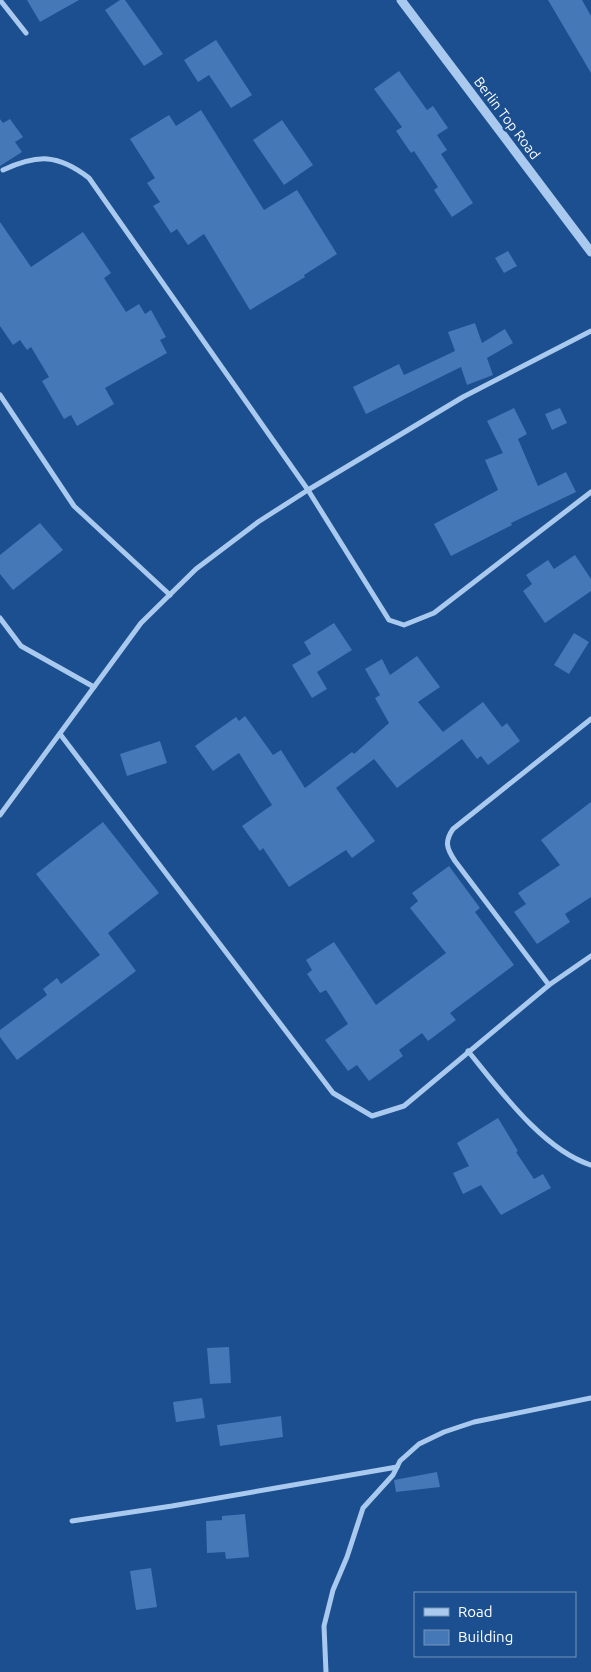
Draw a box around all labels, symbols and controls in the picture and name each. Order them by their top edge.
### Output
street label: Berlin Top Road [471,74,543,162]
legend [414,1592,576,1657]
text: Road [458,1603,493,1620]
text: Building [458,1628,513,1645]

